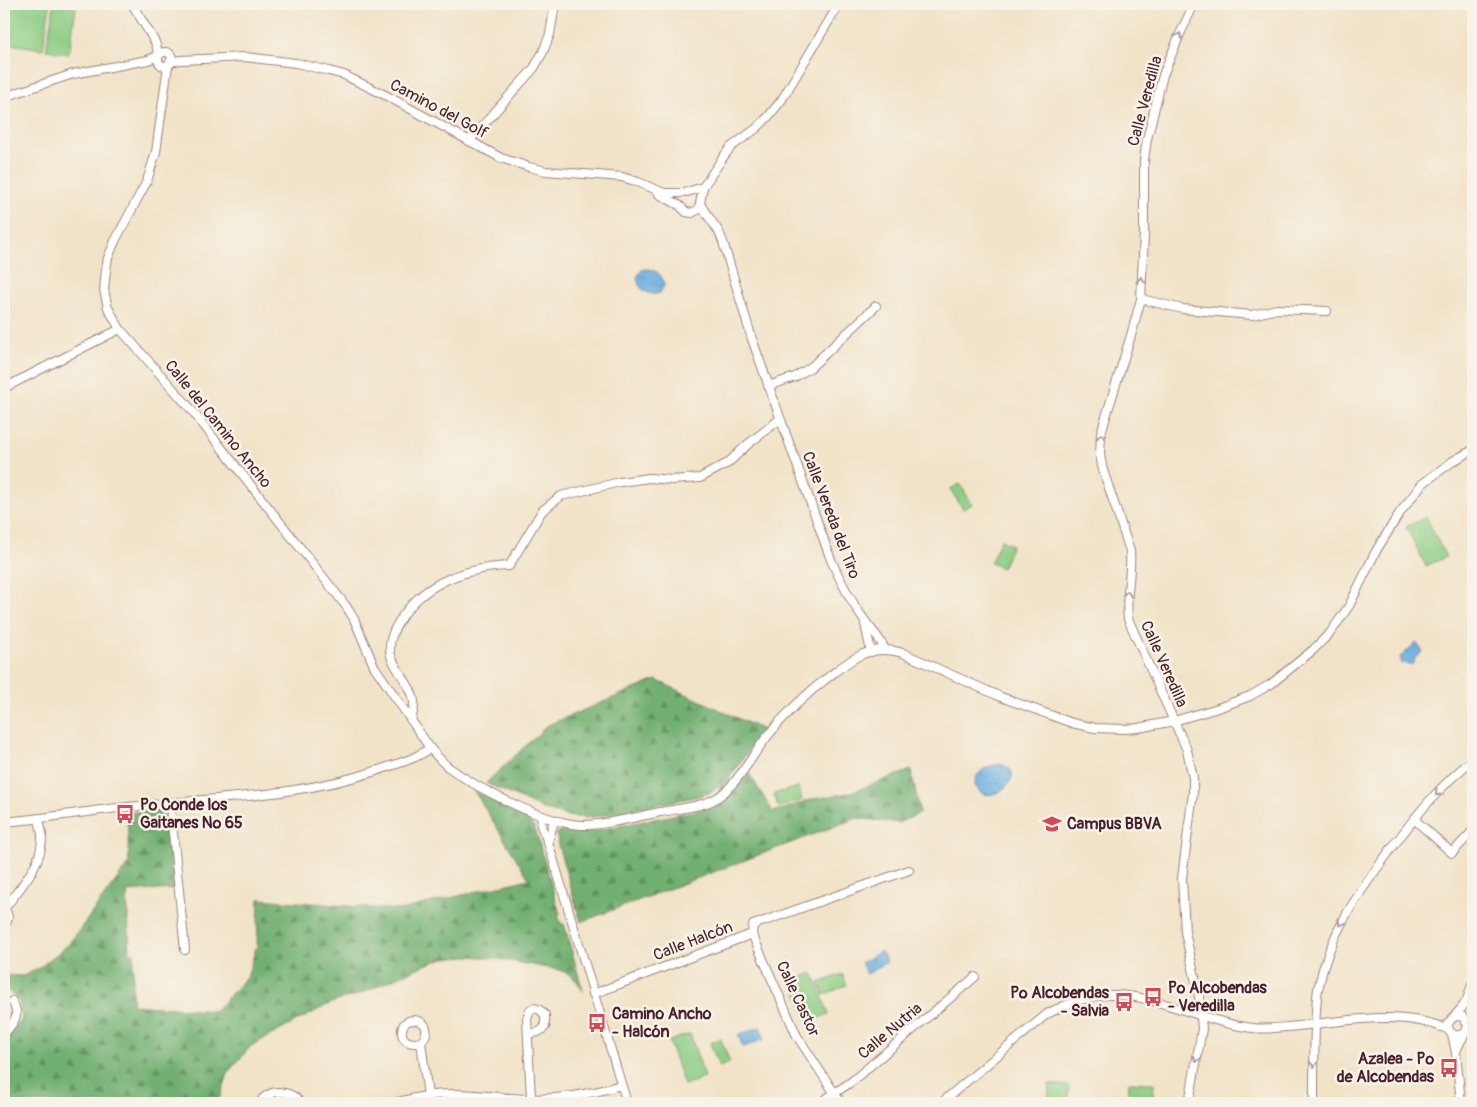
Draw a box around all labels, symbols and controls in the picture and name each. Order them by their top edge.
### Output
one-way arrow [1173,32,1184,41]
street label: Calle Veredilla [1123,54,1167,148]
street label: Camino del Golf [386,75,492,143]
one-way arrow [1136,276,1147,284]
street label: Calle del Camino Ancho [160,356,276,492]
one-way arrow [1095,433,1106,441]
street label: Calle Vereda del Tiro [798,449,865,582]
one-way arrow [1122,590,1133,598]
street label: Calle Veredilla [1136,618,1192,710]
one-way arrow [1435,787,1444,796]
place label: Pº Conde los Gaitanes Nº 65 [140,795,243,833]
bus stop icon: Pº Conde los Gaitanes Nº 65 [114,803,136,825]
school or university icon: Campus BBVA [1041,813,1063,835]
place label: Campus BBVA [1067,814,1162,834]
street label: Calle Halcón [650,917,736,965]
one-way arrow [1338,918,1348,927]
street label: Calle Castor [772,958,824,1040]
place label: Pº Alcobendas - Veredilla [1168,978,1268,1016]
place label: Pº Alcobendas - Salvia [1010,983,1110,1021]
bus stop icon: Pº Alcobendas - Veredilla [1142,986,1164,1008]
bus stop icon: Pº Alcobendas - Salvia [1113,991,1135,1013]
street label: Calle Nutria [854,998,926,1064]
place label: Camino Ancho - Halcón [612,1004,712,1042]
bus stop icon: Camino Ancho - Halcón [586,1012,608,1034]
place label: Azalea - Pº de Alcobendas [1337,1049,1435,1087]
one-way arrow [1192,1055,1202,1064]
bus stop icon: Azalea - Pº de Alcobendas [1438,1057,1460,1079]
one-way arrow [1309,1060,1319,1068]

